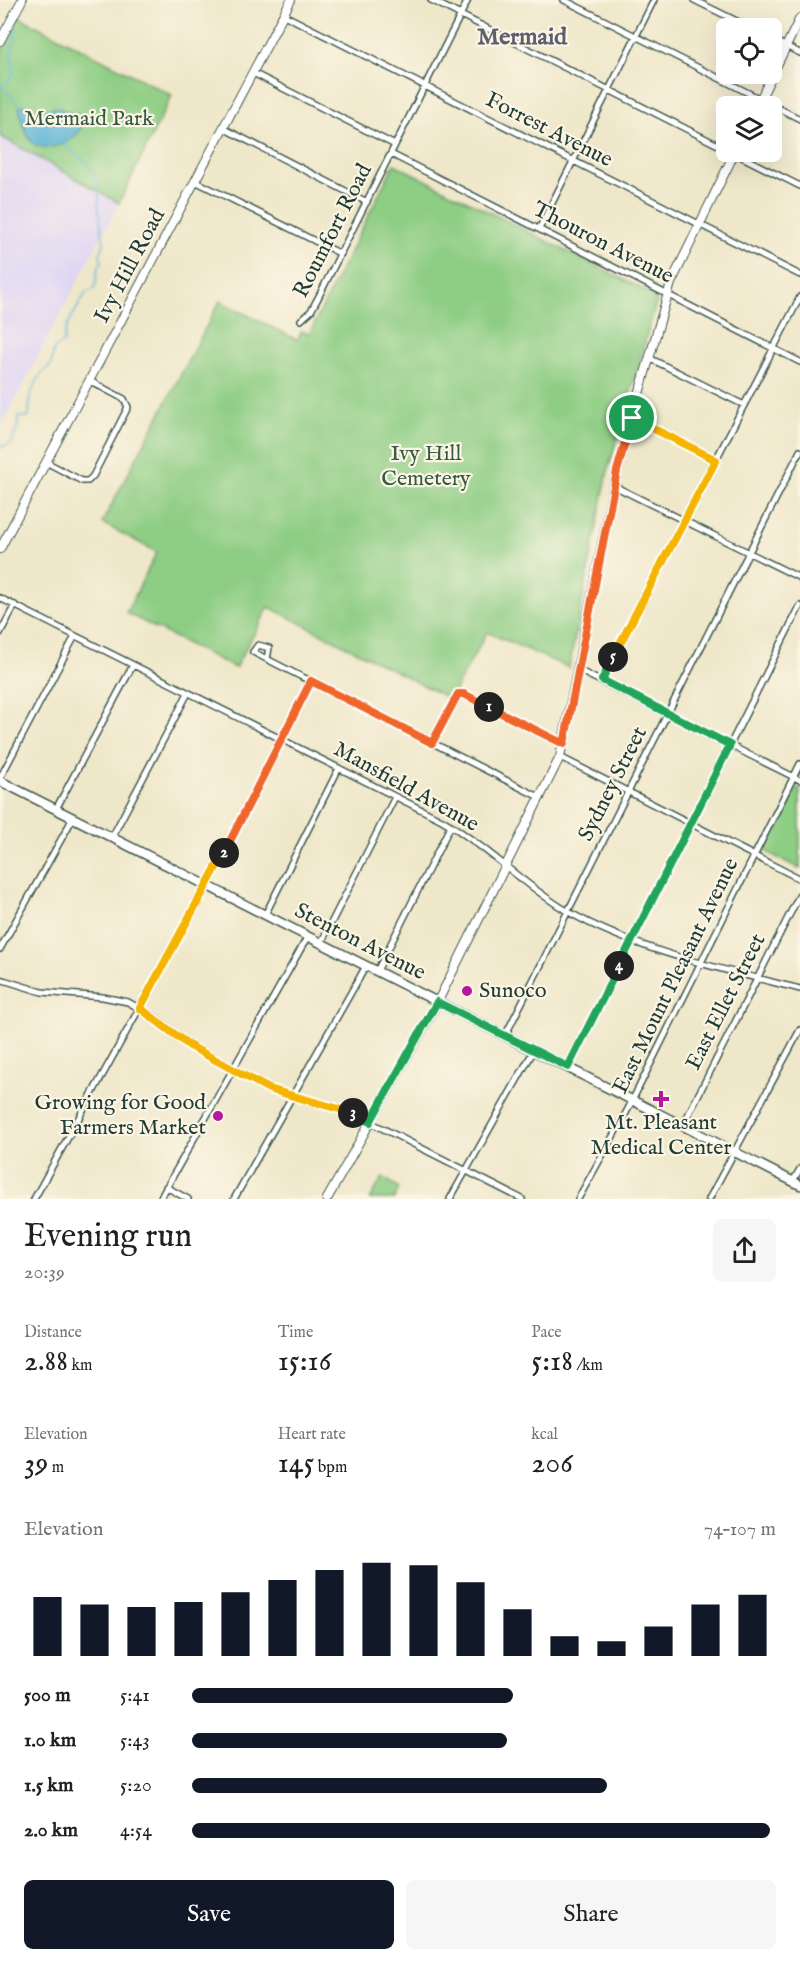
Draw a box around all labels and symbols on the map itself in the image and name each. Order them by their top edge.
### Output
district label: Mermaid [477,22,568,53]
street label: Forrest Avenue [481,86,617,174]
park label: Mermaid Park [24,105,154,133]
street label: Roumfort Road [287,159,379,303]
street label: Thouron Avenue [528,195,678,291]
street label: Ivy Hill Road [88,204,172,328]
pin [606,392,657,443]
park label: Ivy Hill Cemetery [381,440,471,493]
pin: 5 [598,642,628,672]
pin: 1 [474,692,504,722]
street label: Sydney Street [572,721,654,846]
street label: Mansfield Avenue [328,735,484,839]
pin: 2 [209,838,239,868]
street label: East Mount Pleasant Avenue [607,853,745,1099]
street label: Stenton Avenue [290,897,430,987]
street label: East Ellet Street [680,929,773,1075]
pin: 4 [604,951,634,981]
place label: Sunoco [479,977,547,1005]
marker: Sunoco [460,984,474,998]
place label: Growing for Good Farmers Market [35,1089,206,1142]
marker: Mt. Pleasant Medical Center [652,1090,670,1108]
pin: 3 [338,1098,368,1128]
marker: Growing for Good Farmers Market [211,1109,225,1123]
place label: Mt. Pleasant Medical Center [590,1109,732,1162]

